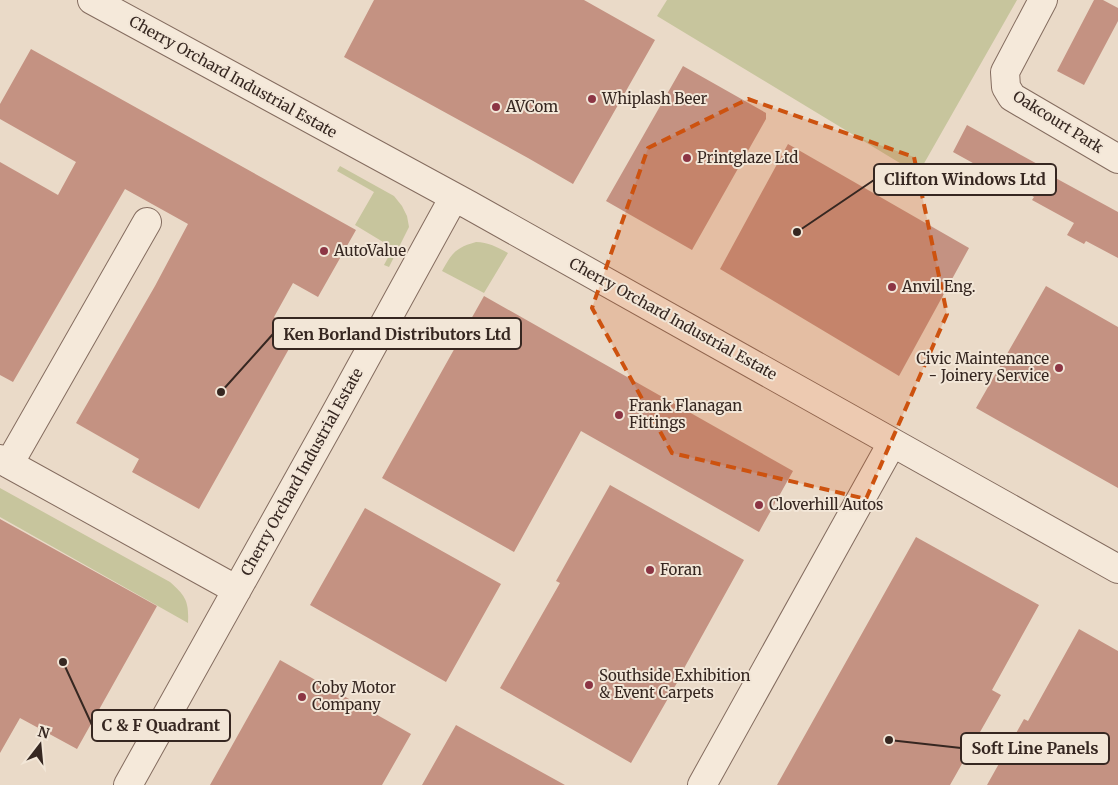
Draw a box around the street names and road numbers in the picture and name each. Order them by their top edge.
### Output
street label: Cherry Orchard Industrial Estate [126,11,340,142]
street label: Oakcourt Park [1010,86,1107,157]
street label: Cherry Orchard Industrial Estate [566,253,780,384]
street label: Cherry Orchard Industrial Estate [236,365,367,579]

